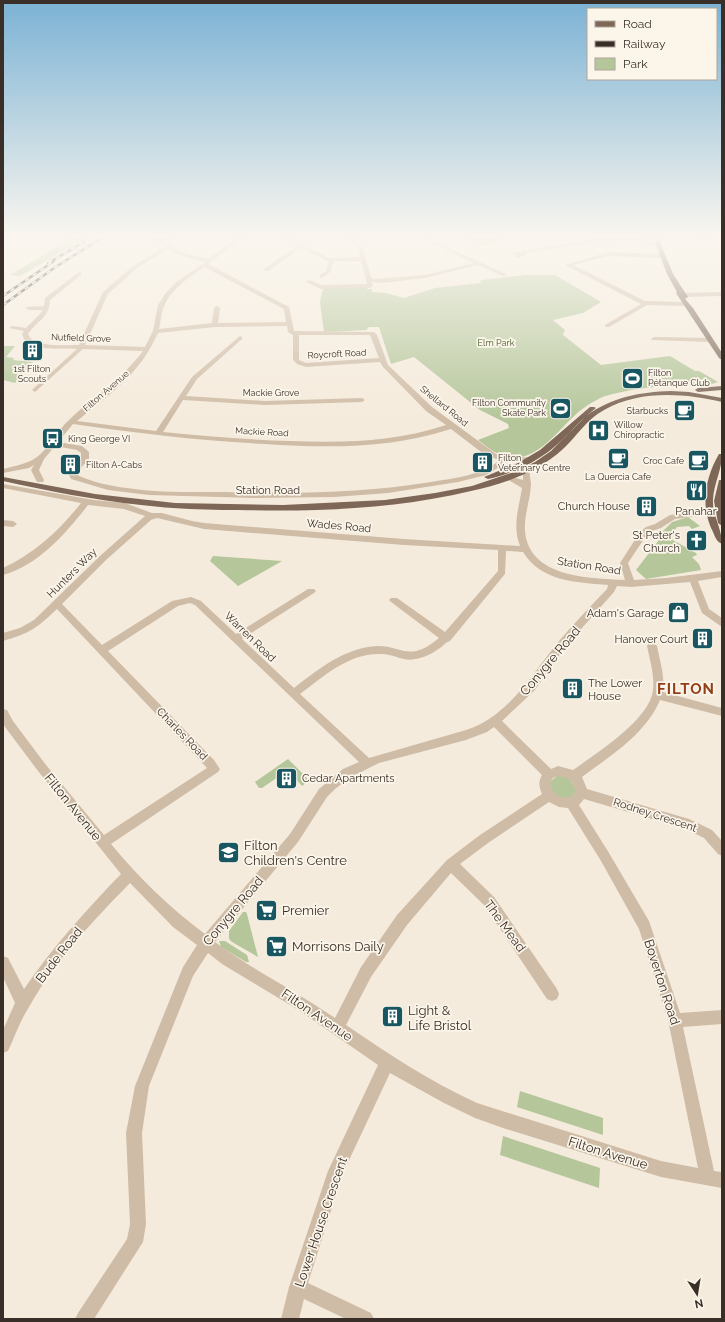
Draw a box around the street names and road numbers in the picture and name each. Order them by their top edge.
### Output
street label: Nutfield Grove [51,332,112,344]
street label: Roycroft Road [307,347,367,361]
street label: Filton Avenue [81,368,131,413]
street label: Shellard Road [418,384,470,428]
street label: Mackie Grove [243,388,300,398]
street label: Mackie Road [235,426,289,438]
street label: Station Road [236,484,300,497]
street label: Wades Road [306,517,372,535]
street label: Hunters Way [44,545,100,601]
street label: Station Road [556,555,622,577]
street label: Warren Road [222,609,279,665]
street label: Conygre Road [517,623,583,699]
street label: Charles Road [154,705,210,763]
street label: Filton Avenue [41,770,105,844]
street label: Rodney Crescent [612,795,699,835]
street label: Conygre Road [200,873,266,949]
street label: The Mead [481,897,529,955]
street label: Bude Road [33,924,85,986]
street label: Boverton Road [641,937,683,1027]
street label: Filton Avenue [279,986,356,1044]
street label: Filton Avenue [567,1134,650,1172]
street label: Lower House Crescent [292,1154,351,1289]

